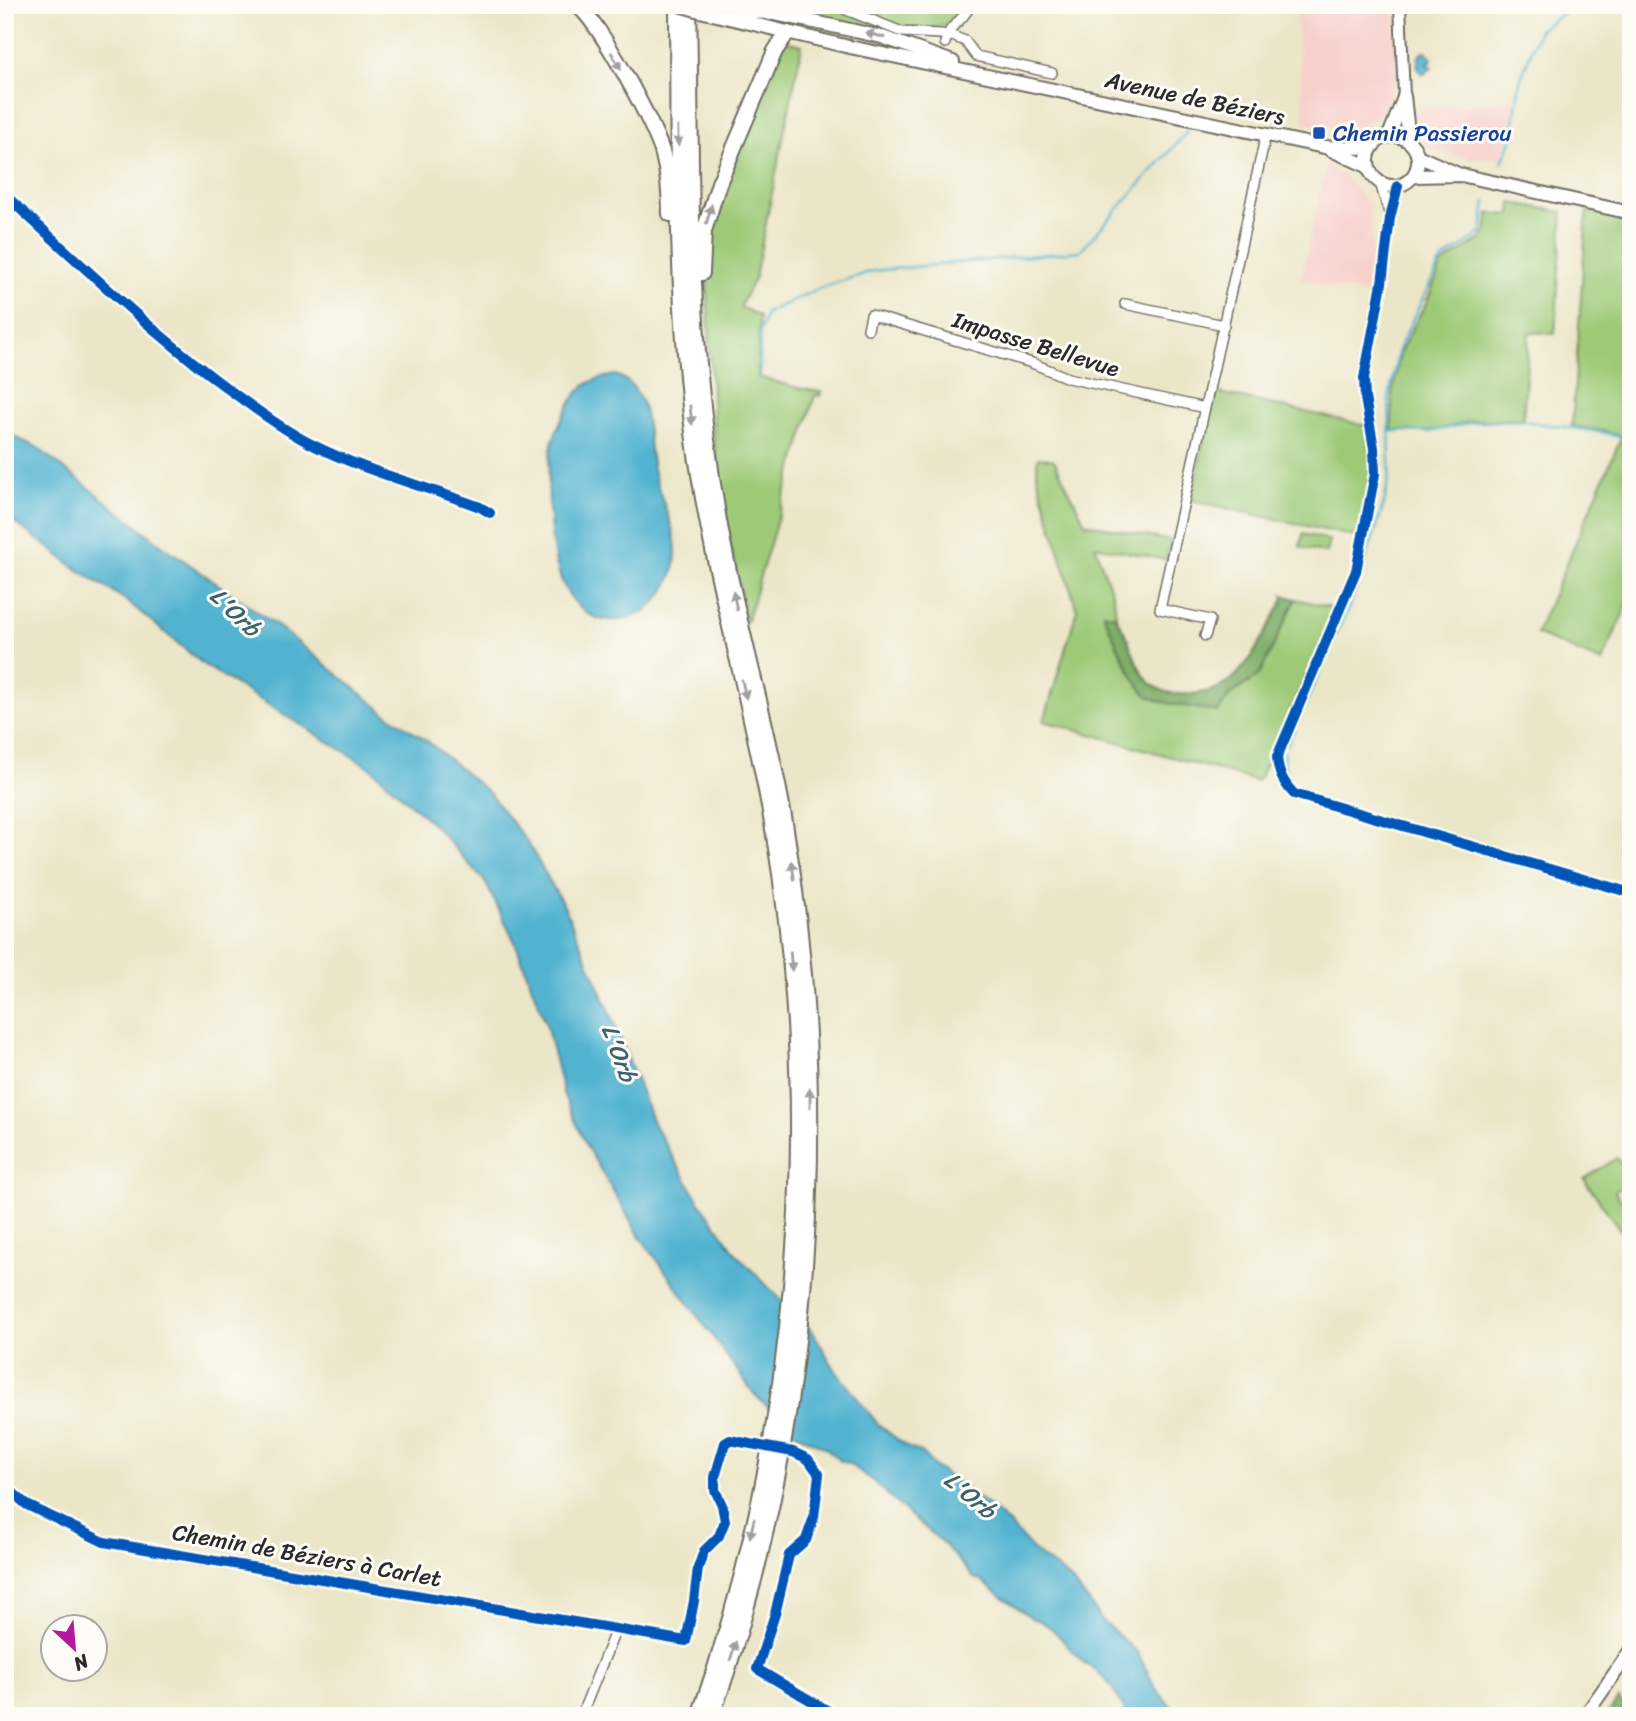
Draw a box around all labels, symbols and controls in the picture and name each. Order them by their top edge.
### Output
one-way arrow [864,30,886,41]
one-way arrow [610,51,622,70]
street label: Avenue de Béziers [1100,59,1289,138]
place label: Chemin Passierou [1333,113,1512,154]
one-way arrow [672,125,684,147]
marker: Chemin Passierou [1311,125,1327,141]
one-way arrow [705,203,715,224]
street label: Impasse Bellevue [946,299,1125,389]
one-way arrow [686,404,697,426]
water label: L'Orb [199,577,272,649]
one-way arrow [730,590,741,612]
one-way arrow [739,678,750,700]
one-way arrow [787,860,798,882]
one-way arrow [786,950,797,972]
water label: L'Orb [589,1018,649,1090]
one-way arrow [804,1087,816,1109]
water label: L'Orb [934,1460,1007,1531]
street label: Chemin de Béziers à Carlet [169,1512,445,1599]
one-way arrow [746,1517,757,1539]
north arrow [38,1612,108,1682]
one-way arrow [728,1640,738,1661]
text: N [67,1645,95,1681]

